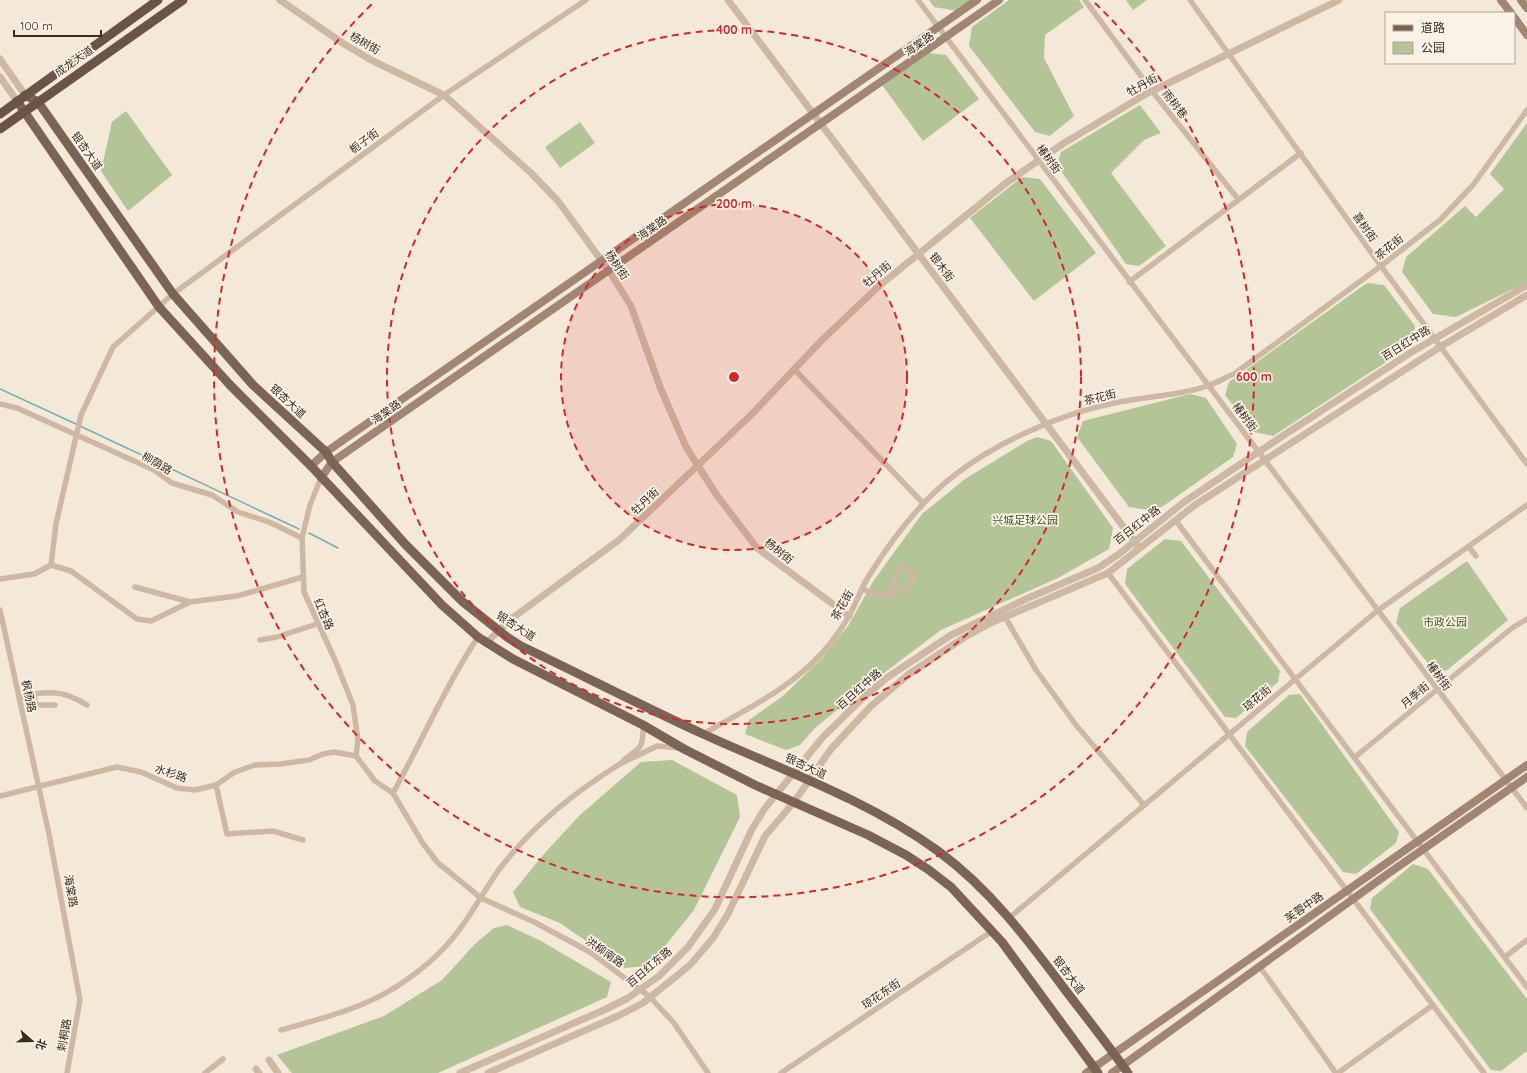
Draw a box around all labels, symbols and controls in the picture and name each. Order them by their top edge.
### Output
scale bar [14,12,101,38]
legend [1385,12,1515,64]
text: 100 m [20,18,53,33]
text: 道路 [1421,20,1445,35]
text: 400 m [716,22,752,37]
street label: 杨树街 [347,29,383,57]
street label: 海棠路 [901,29,937,59]
text: 公园 [1421,40,1445,55]
street label: 成龙大道 [52,43,96,79]
street label: 牡丹街 [1124,71,1160,99]
street label: 雨树巷 [1159,87,1191,121]
street label: 栀子街 [347,126,381,156]
street label: 银杏大道 [69,129,105,173]
street label: 椿树街 [1033,142,1065,176]
text: 200 m [716,196,752,211]
street label: 喜树街 [1350,209,1380,245]
street label: 海棠路 [634,213,670,243]
street label: 茶花街 [1372,231,1406,263]
street label: 杨树街 [602,247,632,283]
street label: 银木街 [926,250,958,284]
street label: 牡丹街 [860,258,894,290]
street label: 百日红中路 [1379,322,1433,364]
text: 600 m [1236,369,1272,384]
centre of rings [727,370,741,384]
street label: 银杏大道 [267,381,309,421]
street label: 茶花街 [1082,386,1118,408]
street label: 海棠路 [368,397,404,427]
street label: 椿树街 [1229,400,1261,434]
street label: 柳荫路 [139,449,175,477]
street label: 牡丹街 [628,485,662,517]
street label: 百日红中路 [1111,503,1163,547]
park label: 兴城足球公园 [992,513,1058,527]
street label: 杨树街 [762,535,796,567]
street label: 茶花街 [828,587,856,623]
street label: 红杏路 [311,596,337,632]
street label: 银杏大道 [494,608,538,644]
park label: 市政公园 [1423,615,1467,629]
street label: 椿树街 [1423,659,1455,693]
street label: 百日红中路 [834,666,884,712]
street label: 枫杨路 [19,678,39,714]
street label: 月季街 [1398,679,1432,711]
street label: 琼花街 [1240,682,1274,714]
street label: 银杏大道 [783,750,829,782]
street label: 水杉路 [153,761,189,785]
street label: 海棠路 [61,874,81,908]
street label: 芙蓉中路 [1282,889,1326,925]
street label: 洪柳南路 [583,934,627,970]
street label: 百日红东路 [623,944,675,990]
street label: 银杏大道 [1050,953,1088,997]
street label: 琼花东街 [859,976,903,1012]
street label: 刺桐路 [54,1018,74,1052]
north arrow [12,1021,52,1061]
text: 北 [33,1037,50,1052]

